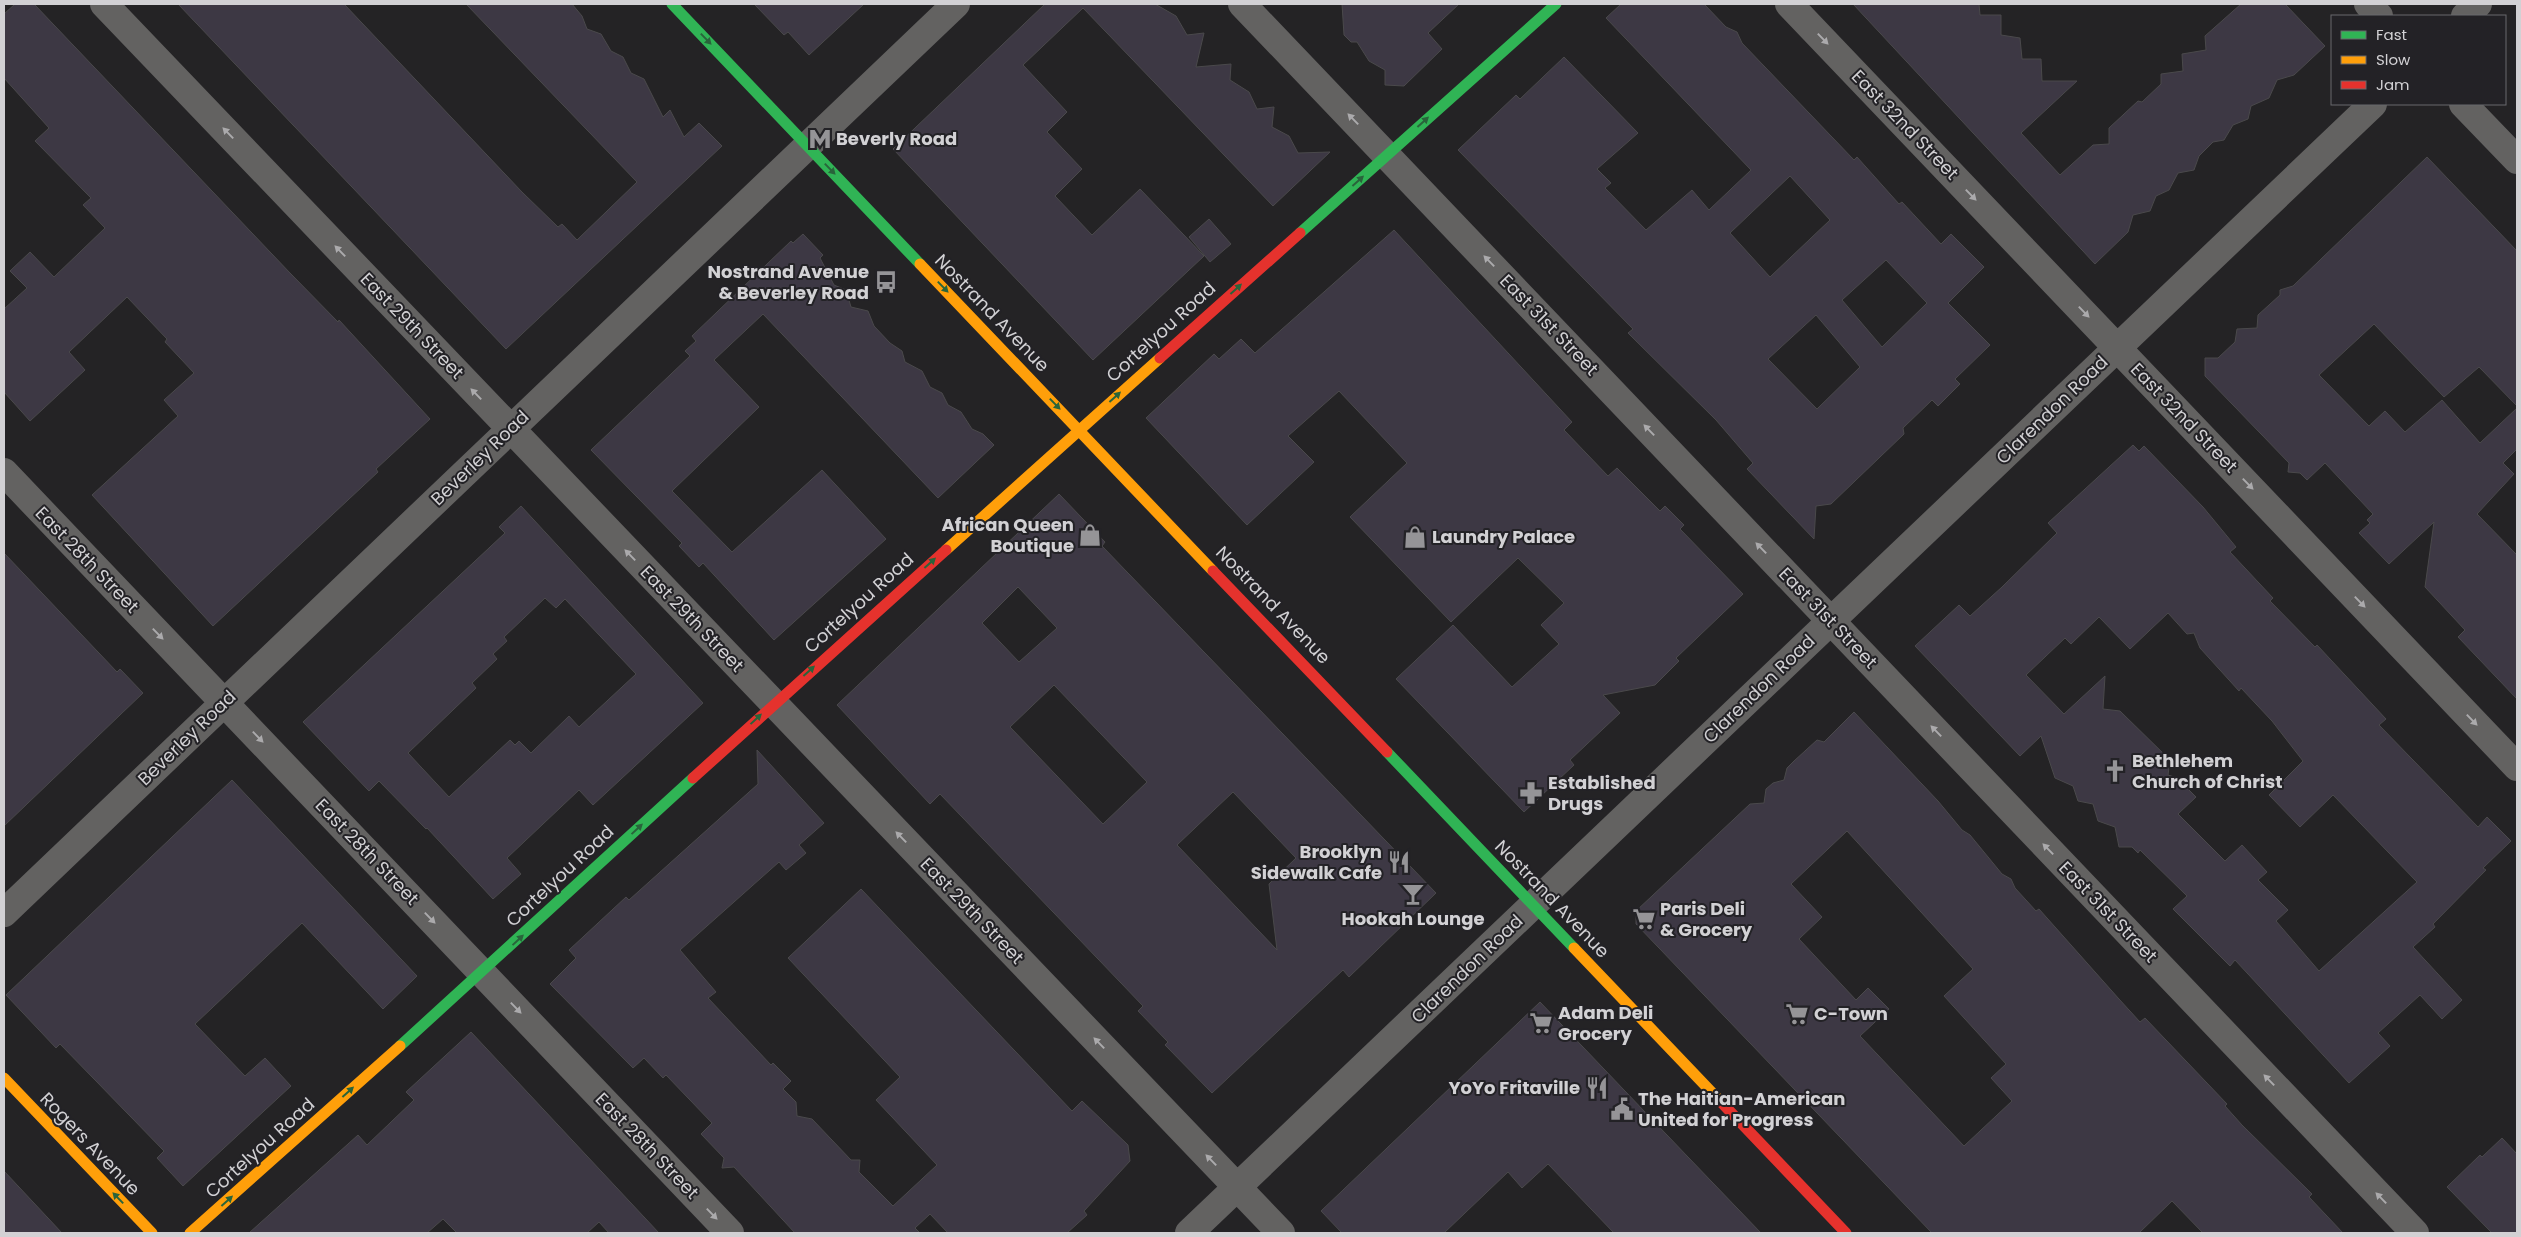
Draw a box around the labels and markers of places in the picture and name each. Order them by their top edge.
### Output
metro station icon: Beverly Road [807,126,833,152]
place label: Beverly Road [836,126,957,151]
place label: Nostrand Avenue & Beverley Road [708,259,869,305]
bus stop icon: Nostrand Avenue & Beverley Road [873,269,899,295]
place label: African Queen Boutique [942,512,1074,558]
shop icon: African Queen Boutique [1077,522,1103,548]
shop icon: Laundry Palace [1402,524,1428,550]
place label: Laundry Palace [1432,524,1575,549]
place label: Bethlehem Church of Christ [2132,748,2283,794]
church icon: Bethlehem Church of Christ [2102,758,2128,784]
place label: Established Drugs [1548,770,1656,816]
pharmacy icon: Established Drugs [1518,780,1544,806]
place label: Brooklyn Sidewalk Cafe [1251,839,1382,885]
restaurant icon: Brooklyn Sidewalk Cafe [1386,849,1412,875]
bar icon: Hookah Lounge [1400,881,1426,907]
place label: Paris Deli & Grocery [1660,896,1753,942]
place label: Hookah Lounge [1341,906,1485,931]
supermarket icon: Paris Deli & Grocery [1631,906,1657,932]
place label: Adam Deli Grocery [1558,1000,1653,1046]
supermarket icon: C-Town [1784,1001,1810,1027]
place label: C-Town [1814,1001,1888,1026]
supermarket icon: Adam Deli Grocery [1528,1010,1554,1036]
place label: YoYo Fritaville [1448,1075,1580,1100]
restaurant icon: YoYo Fritaville [1584,1075,1610,1101]
place label: The Haitian-American United for Progress [1638,1086,1845,1132]
public building icon: The Haitian-American United for Progress [1609,1096,1635,1122]

